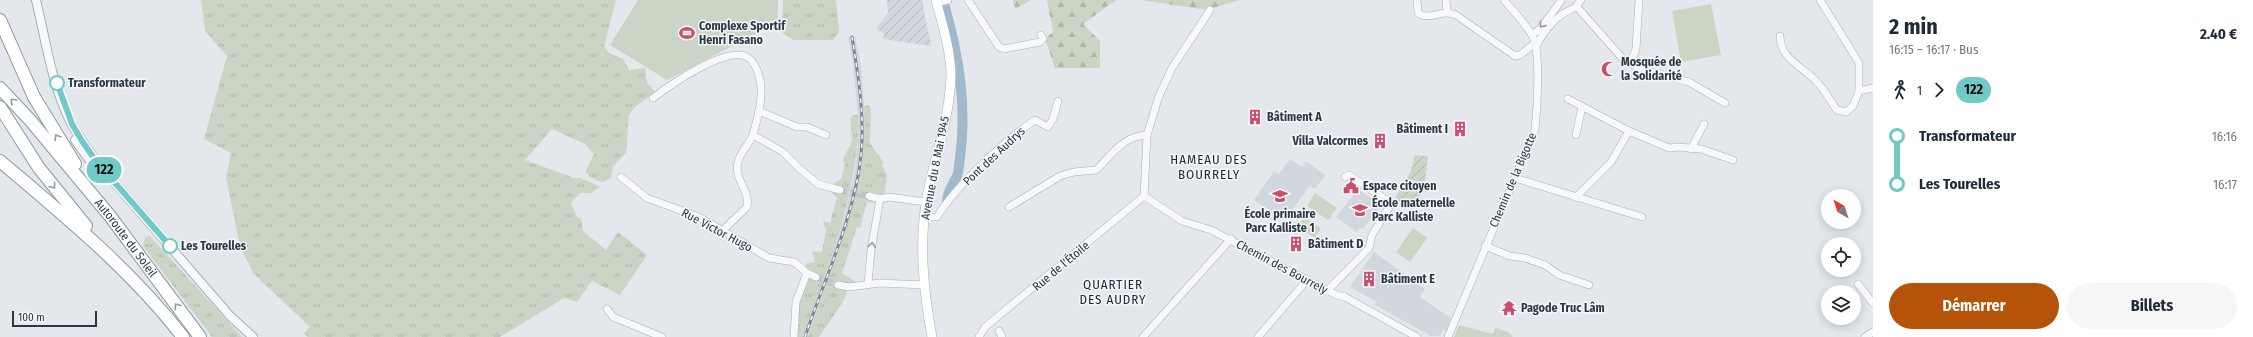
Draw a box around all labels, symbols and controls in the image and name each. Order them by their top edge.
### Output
text: 2 min [1889,13,1938,40]
place label: Complexe Sportif Henri Fasano [699,19,786,47]
one-way arrow [1539,21,1546,28]
sports icon: Complexe Sportif Henri Fasano [678,24,696,42]
text: 2.40 € [2200,25,2237,43]
text: 16:15 – 16:17 · Bus [1889,42,1978,57]
place label: Mosquée de la Solidarité [1621,55,1682,83]
mosque icon: Mosquée de la Solidarité [1600,60,1618,78]
marker: Transformateur [49,75,65,91]
place label: Transformateur [68,76,146,90]
icon: walk [1889,79,1911,101]
icon: forward [1928,79,1950,101]
text: 122 [1964,81,1983,98]
text: 1 [1917,83,1922,98]
one-way arrow [10,98,18,106]
building icon: Bâtiment A [1246,108,1264,126]
place label: Bâtiment A [1267,110,1322,124]
street label: Avenue du 8 Mai 1945 [918,115,952,221]
building icon: Bâtiment I [1451,120,1469,138]
place label: Bâtiment I [1397,122,1448,136]
street label: Pont des Audrys [960,124,1028,188]
text: Transformateur [1919,127,2016,145]
text: 16:16 [2212,129,2237,144]
street label: Chemin de la Bigotte [1487,130,1539,229]
building icon: Villa Valcormes [1371,132,1389,150]
one-way arrow [55,134,62,141]
place label: Villa Valcormes [1291,134,1369,148]
district label: HAMEAU DES BOURRELY [1170,152,1248,182]
line badge: 122 [81,157,127,183]
text: 122 [95,161,113,178]
text: Les Tourelles [1919,175,2000,193]
public building icon: Espace citoyen [1342,177,1360,195]
text: 16:17 [2213,177,2237,192]
place label: Espace citoyen [1363,179,1437,193]
one-way arrow [48,182,55,189]
school or university icon: École primaire Parc Kalliste 1 [1271,187,1289,205]
north arrow [1821,189,1861,229]
map controls [1821,189,1861,325]
place label: École maternelle Parc Kalliste [1372,194,1455,224]
street label: Autoroute du Soleil [92,196,160,280]
school or university icon: École maternelle Parc Kalliste [1351,201,1369,219]
street label: Rue Victor Hugo [679,205,755,255]
place label: École primaire Parc Kalliste 1 [1244,205,1316,235]
building icon: Bâtiment D [1287,235,1305,253]
street label: Rue de l'Étoile [1029,237,1092,294]
street label: Chemin des Bourrely [1234,237,1331,297]
place label: Bâtiment D [1308,237,1363,251]
button: locate [1821,237,1861,277]
marker: Les Tourelles [162,238,178,254]
place label: Les Tourelles [181,239,247,253]
one-way arrow [867,242,876,249]
building icon: Bâtiment E [1360,270,1378,288]
place label: Bâtiment E [1381,272,1435,286]
district label: QUARTIER DES AUDRY [1079,277,1147,307]
button: Démarrer [1889,283,2059,329]
button: Billets [2067,283,2237,329]
button: layers [1821,285,1861,325]
temple icon: Pagode Truc Lâm [1500,299,1518,317]
place label: Pagode Truc Lâm [1521,301,1605,315]
one-way arrow [175,303,182,310]
scale bar [12,309,97,328]
text: 100 m [18,311,45,324]

